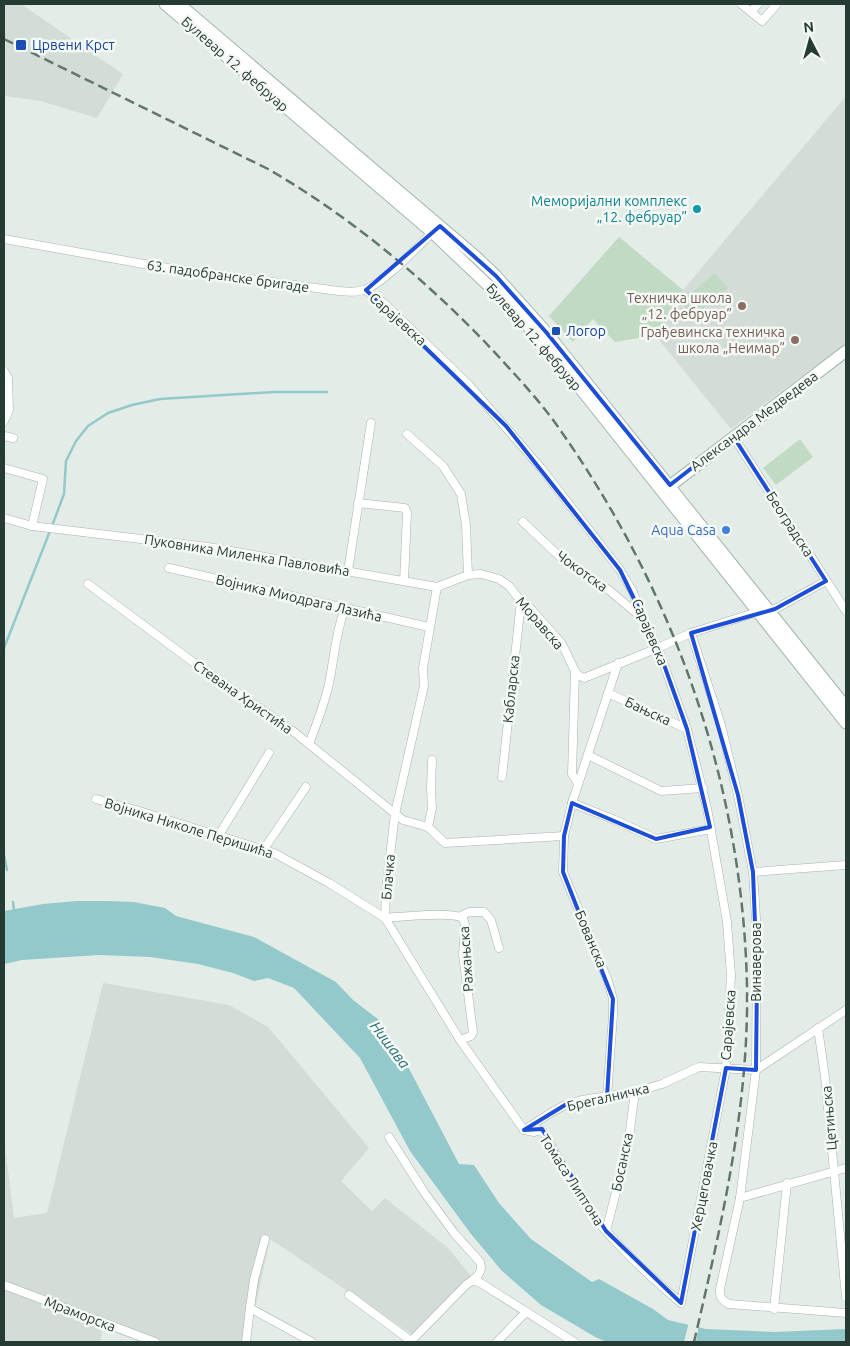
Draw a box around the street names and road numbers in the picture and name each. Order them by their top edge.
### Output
street label: Булевар 12. фебруар [178,13,292,115]
street label: 63. падобранске бригаде [146,257,310,295]
street label: Булевар 12. фебруар [483,280,585,394]
street label: Сарајевска [366,289,430,349]
street label: Александра Медведева [687,368,821,474]
street label: Београдска [763,488,817,560]
street label: Пуковника Миленка Павловића [143,531,351,579]
street label: Чокотска [553,547,611,595]
street label: Војника Миодрага Лазића [214,571,384,625]
street label: Моравска [513,593,567,653]
street label: Сарајевска [629,596,671,668]
street label: Кабларска [499,654,523,724]
street label: Стевана Христића [190,657,296,737]
street label: Бањска [623,693,673,729]
street label: Војника Николе Перишића [103,795,275,861]
street label: Блачка [378,854,398,900]
street label: Бованска [572,908,610,970]
street label: Винаверова [748,922,764,1002]
street label: Ражањска [456,926,476,992]
street label: Сарајевска [718,989,738,1061]
street label: Брегалничка [565,1080,651,1114]
street label: Цетињска [818,1085,840,1151]
street label: Томаса Липтона [537,1131,607,1229]
street label: Босанска [608,1131,636,1193]
street label: Херцеговачка [687,1140,721,1232]
street label: Мраморска [42,1293,118,1335]

